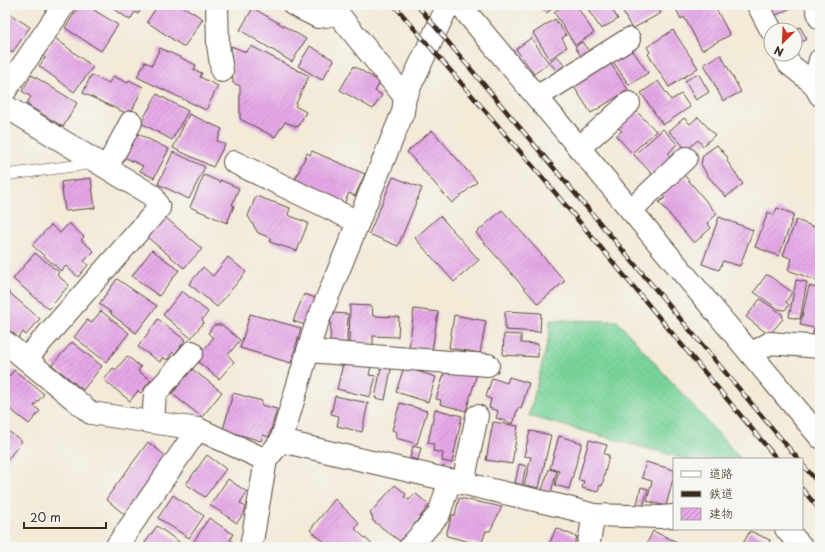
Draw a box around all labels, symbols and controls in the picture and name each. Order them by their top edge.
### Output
north arrow [763,22,803,62]
text: N [771,42,786,61]
legend [673,458,803,530]
text: 道路 [709,464,733,482]
text: 鉄道 [709,484,733,502]
scale bar [24,504,106,530]
text: 建物 [709,504,733,522]
text: 20 m [30,508,61,526]

